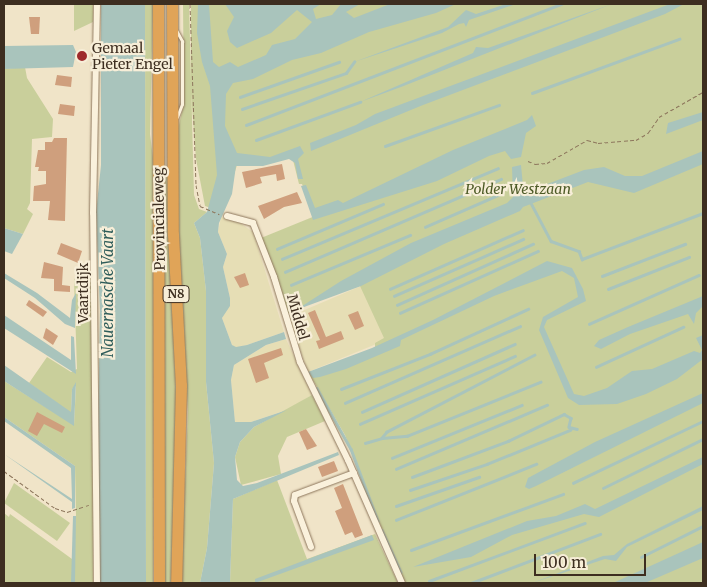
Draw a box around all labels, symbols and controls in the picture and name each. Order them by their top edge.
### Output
place label: Gemaal Pieter Engel [92,40,173,72]
marker: Gemaal Pieter Engel [76,50,88,62]
street label: Provincialeweg [150,167,168,271]
park label: Polder Westzaan [465,181,571,197]
water label: Nauernasche Vaart [99,229,117,357]
street label: Vaartdijk [75,263,91,323]
road number: N8 [162,284,190,304]
street label: Middel [283,292,313,342]
scale bar [537,544,650,576]
text: 100 m [542,553,586,572]

